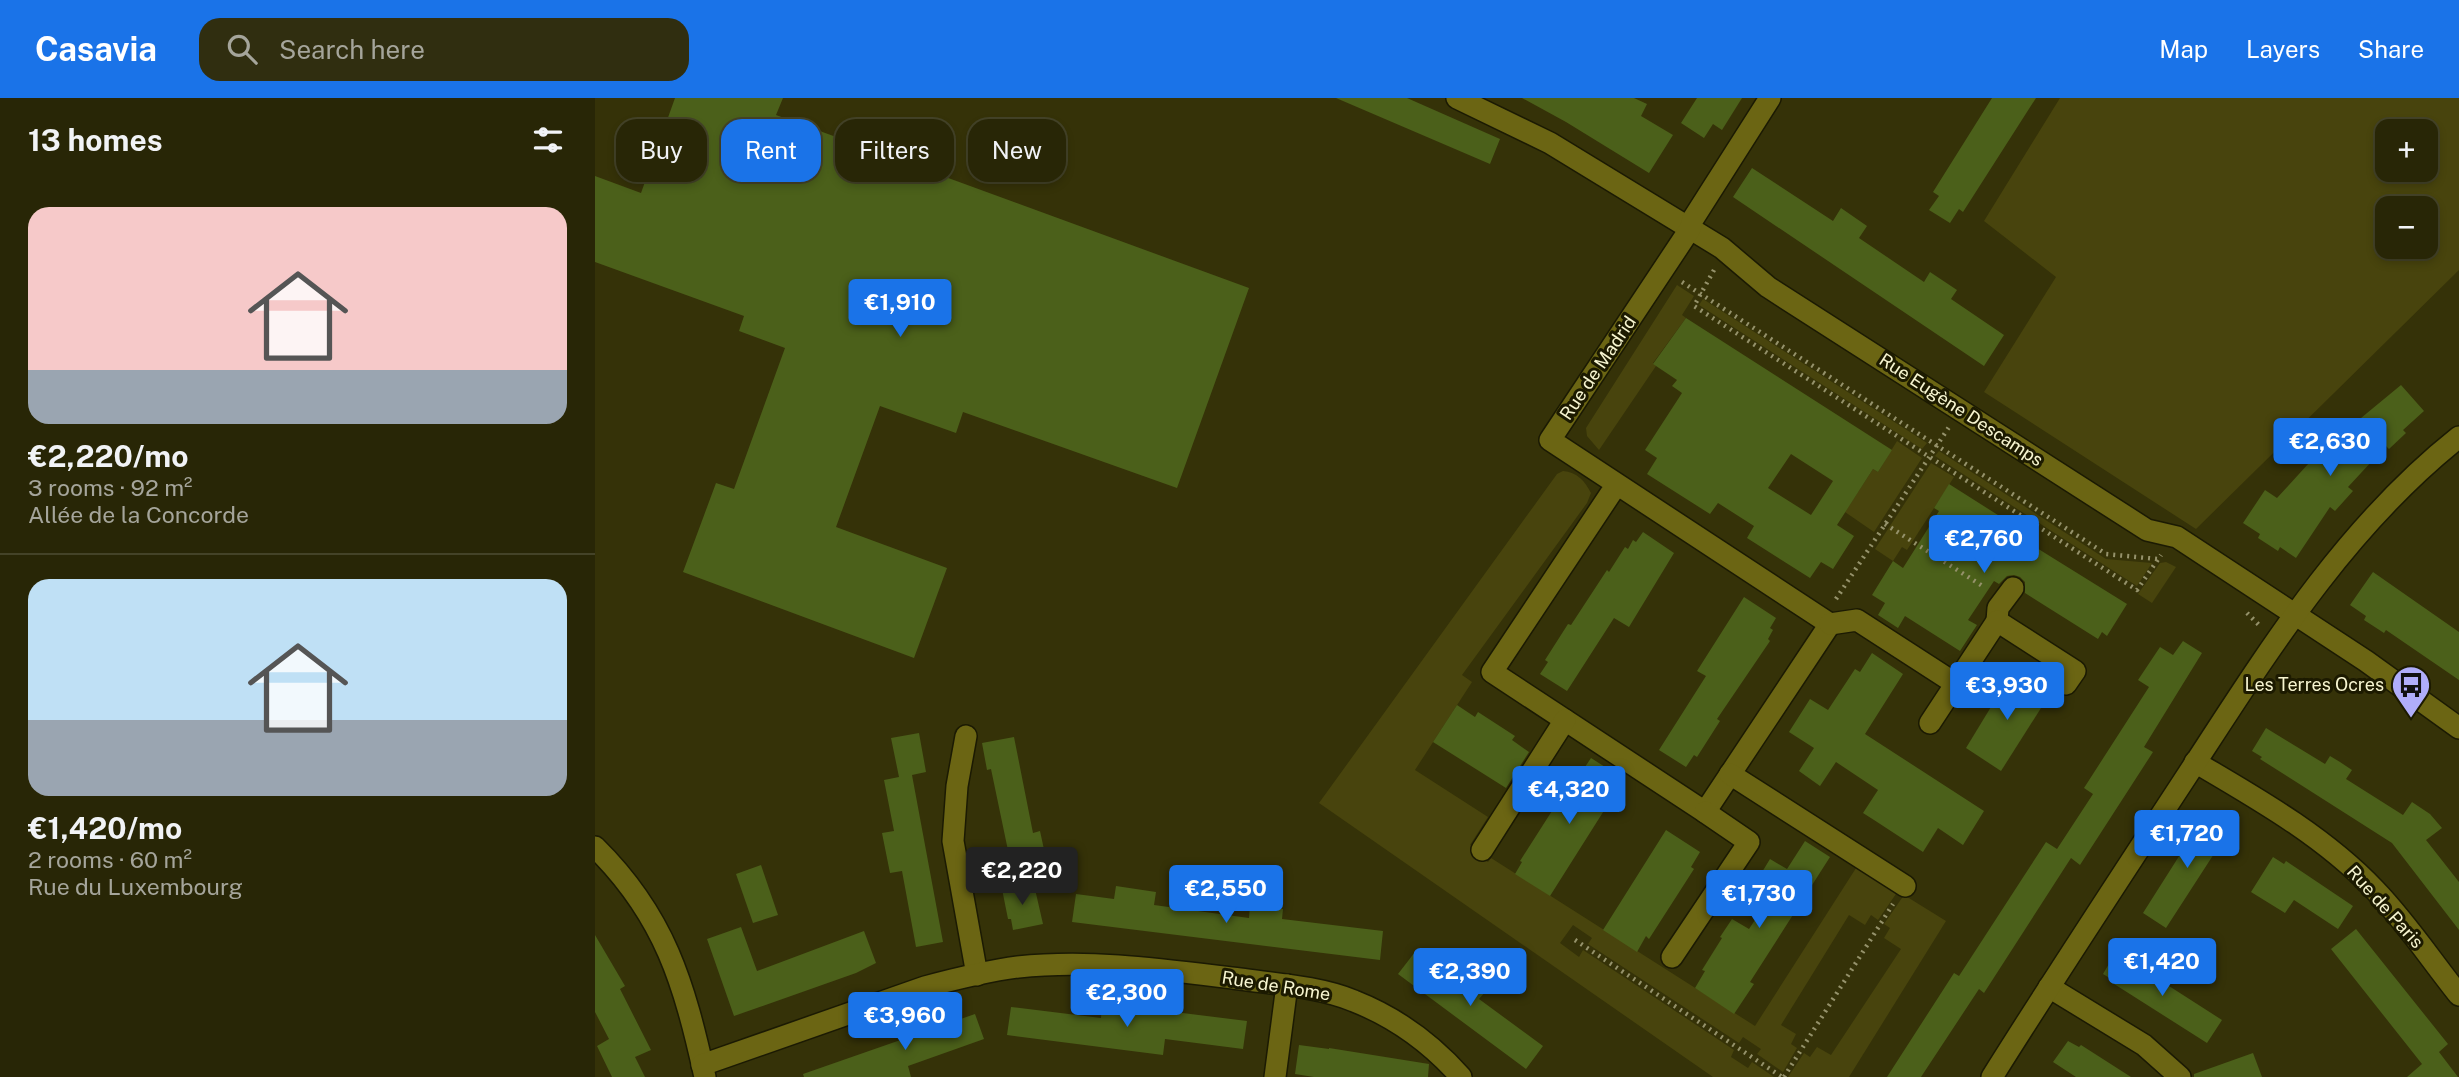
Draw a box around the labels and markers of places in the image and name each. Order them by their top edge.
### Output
pin: €1,910 [843,280,957,339]
pin: €2,630 [2273,418,2387,478]
pin: €2,760 [1927,516,2041,575]
pin: €3,930 [1950,662,2064,722]
bus stop icon: Les Terres Ocres [2390,664,2432,719]
place label: Les Terres Ocres [2244,674,2384,695]
pin: €4,320 [1512,766,1626,826]
pin: €1,720 [2130,810,2244,870]
pin: €2,220 [965,848,1079,907]
pin: €2,550 [1169,866,1283,925]
pin: €1,730 [1702,870,1816,930]
pin: €1,420 [2105,939,2219,998]
pin: €2,390 [1413,948,1527,1008]
pin: €2,300 [1070,970,1184,1029]
pin: €3,960 [848,992,962,1052]

